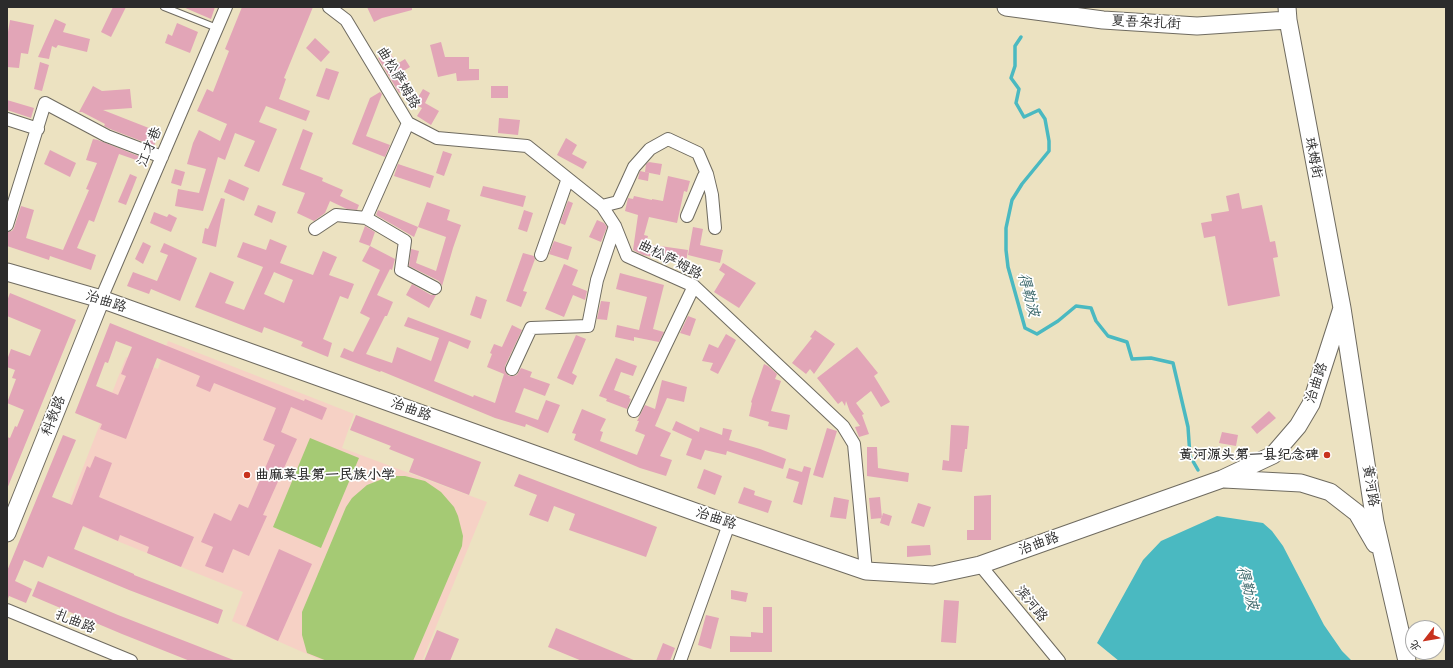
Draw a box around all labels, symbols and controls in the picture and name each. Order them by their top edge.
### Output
street label: 夏吾杂扎街 [1111,13,1181,33]
street label: 曲松萨姆路 [373,44,423,112]
street label: 江才巷 [134,124,166,170]
street label: 珠姆街 [1301,136,1325,180]
street label: 曲松萨姆路 [635,237,705,283]
water label: 得勒波 [1013,271,1043,319]
street label: 治曲路 [83,288,129,316]
street label: 治曲路 [1302,360,1332,406]
street label: 科教路 [38,393,70,439]
street label: 治曲路 [388,395,434,425]
place label: 黄河源头第一县纪念碑 [1179,447,1319,463]
marker: 黄河源头第一县纪念碑 [1322,450,1332,460]
street label: 黄河路 [1358,464,1382,508]
place label: 曲麻莱县第一民族小学 [255,467,395,483]
marker: 曲麻莱县第一民族小学 [242,470,252,480]
street label: 治曲路 [693,504,739,534]
street label: 治曲路 [1016,529,1062,559]
water label: 得勒波 [1232,564,1262,612]
street label: 滨河路 [1011,582,1051,626]
street label: 扎曲路 [52,606,98,638]
north arrow [1405,620,1445,660]
text: 北 [1407,638,1424,654]

